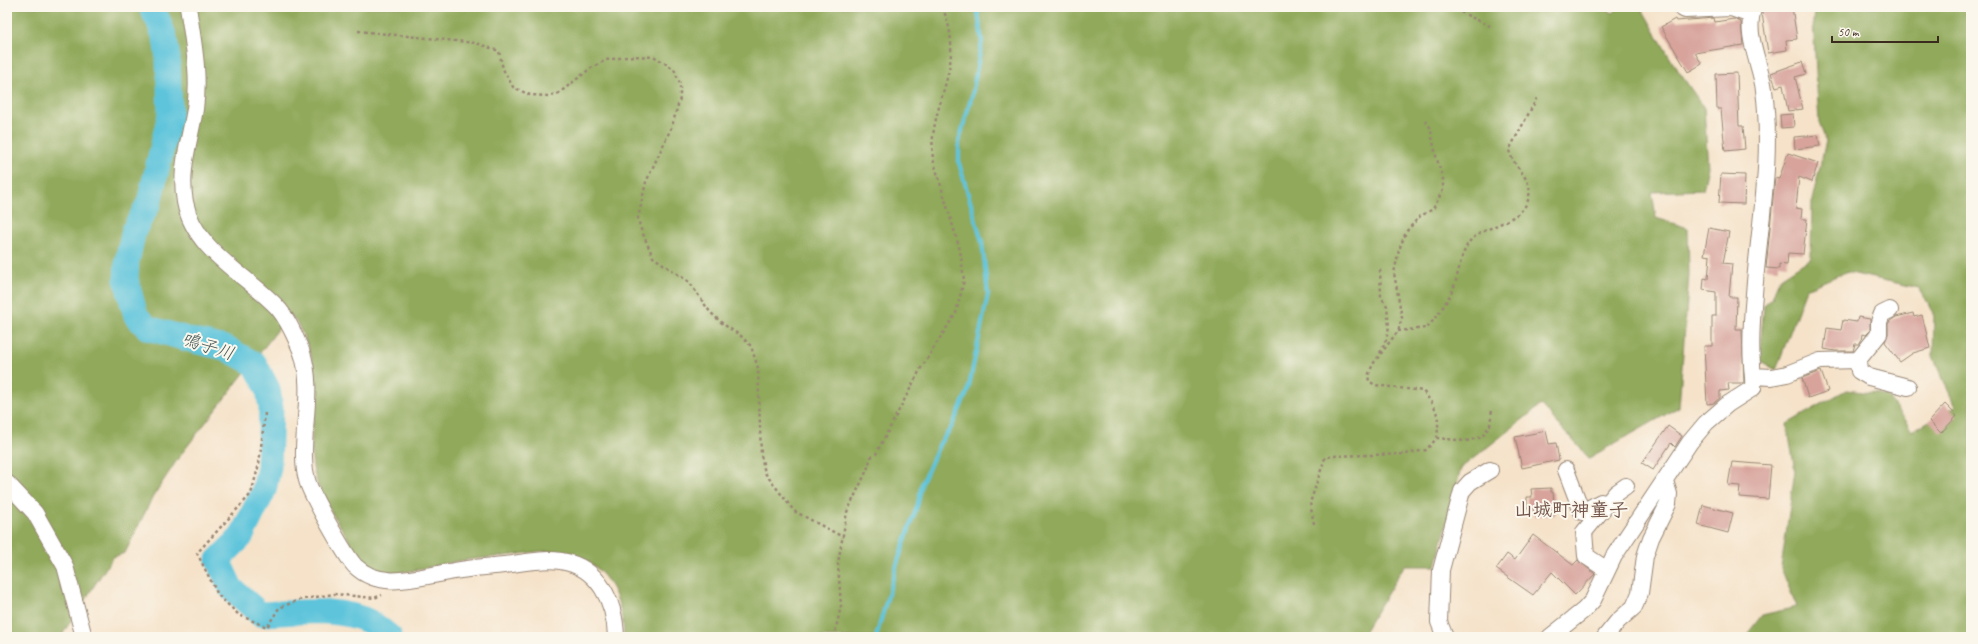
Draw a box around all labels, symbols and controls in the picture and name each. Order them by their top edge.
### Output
scale bar [1832,18,1938,44]
text: 50 m [1838,24,1860,40]
water label: 鳴子川 [179,327,237,365]
district label: 山城町神童子 [1514,498,1628,522]

